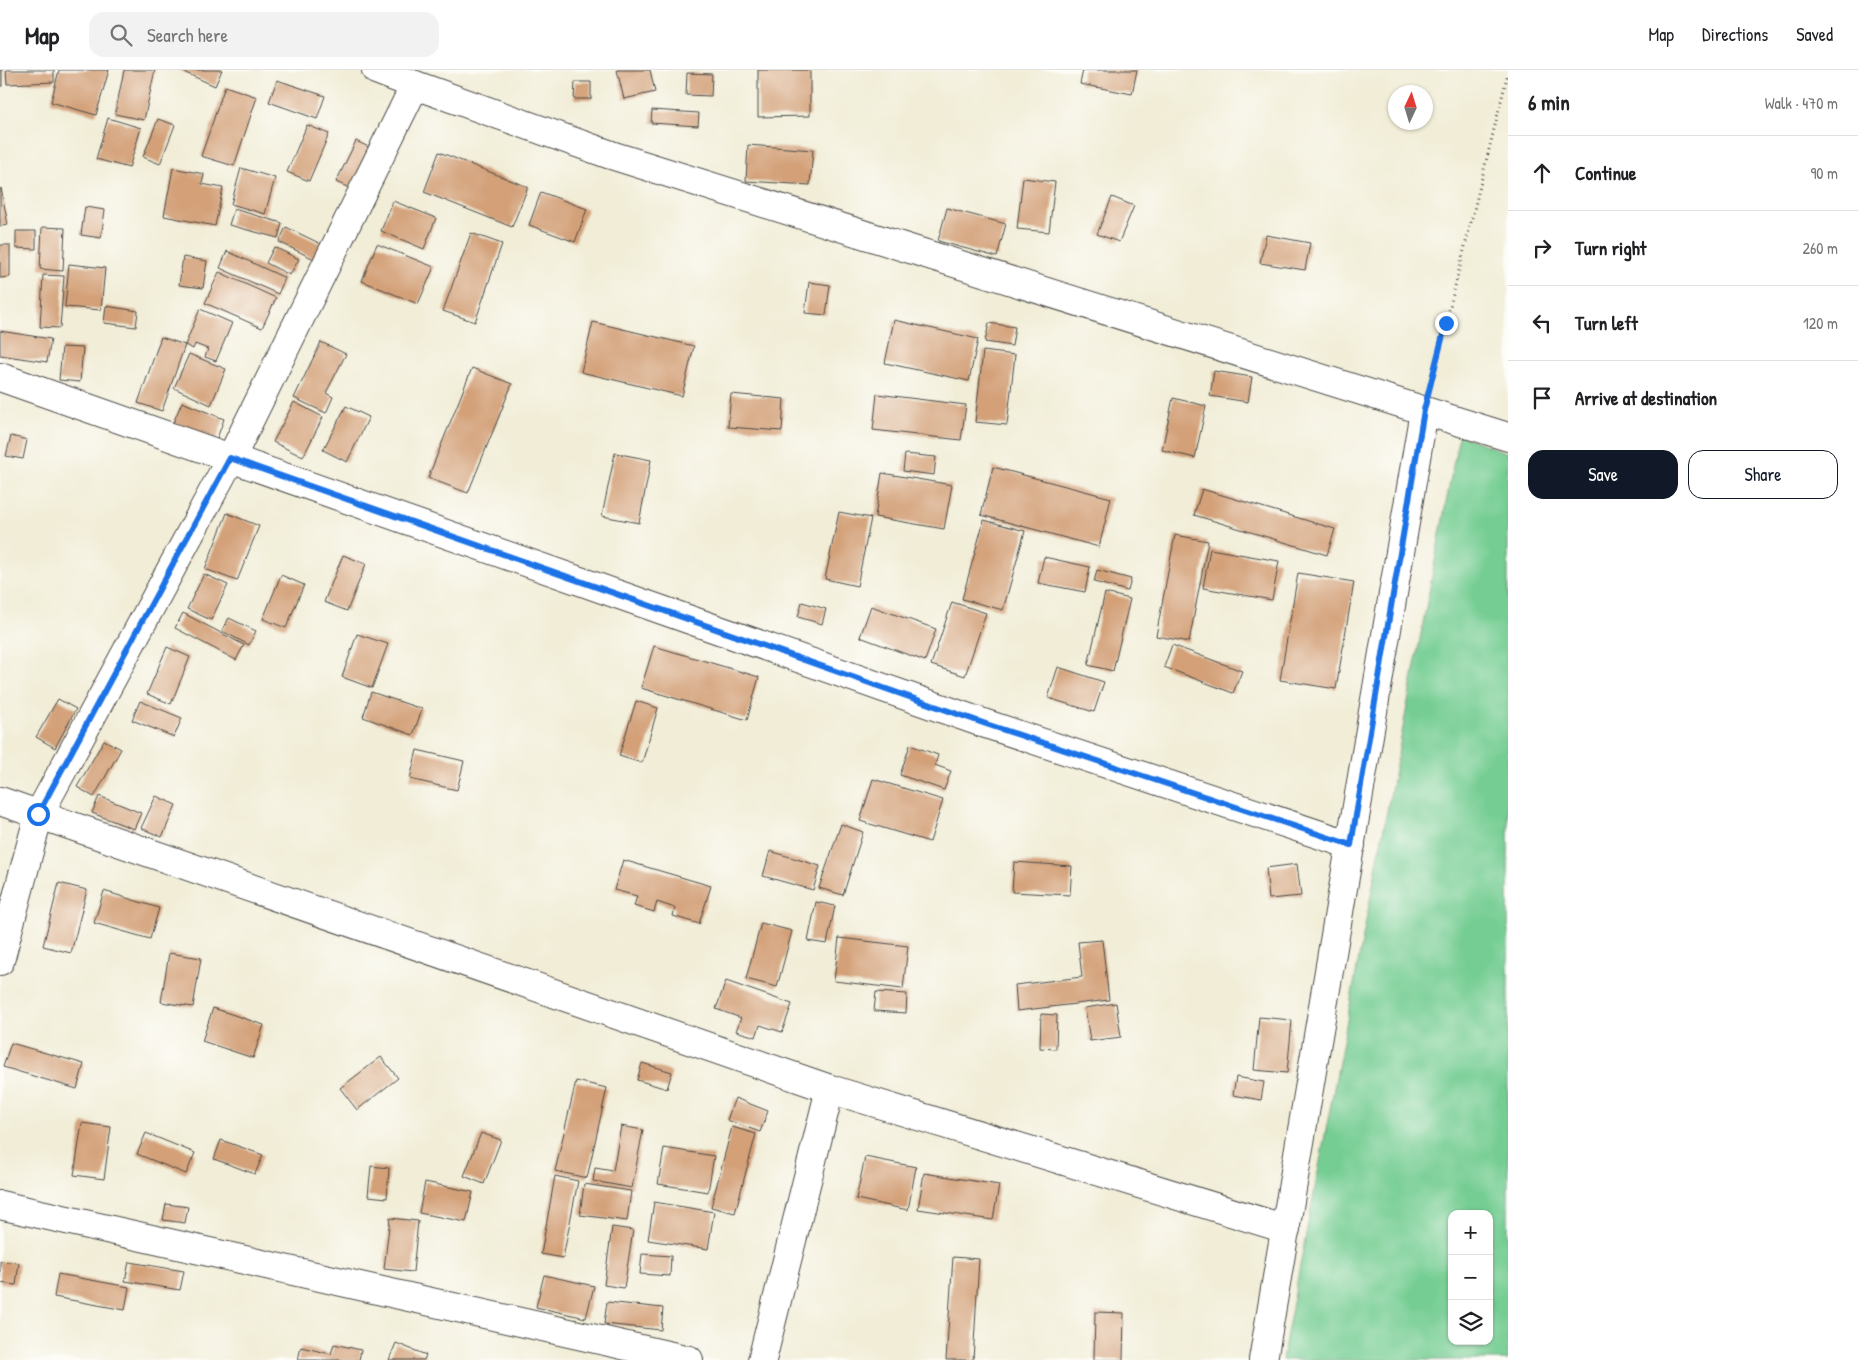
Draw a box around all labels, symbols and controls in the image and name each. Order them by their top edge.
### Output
search box [89,12,439,57]
text: Map [25,19,59,51]
icon: search [107,21,135,49]
text: Search here [147,22,228,48]
text: Map [1649,22,1674,47]
text: Directions [1702,22,1768,47]
text: Saved [1796,22,1833,47]
north arrow [1388,85,1433,130]
text: 6 min [1528,88,1570,117]
text: Walk · 470 m [1765,92,1838,114]
icon: ahead [1528,159,1556,187]
text: Continue [1575,160,1636,186]
text: 90 m [1810,162,1838,184]
icon: right [1528,234,1556,262]
text: Turn right [1575,235,1646,261]
text: 260 m [1802,237,1838,259]
icon: left [1528,309,1556,337]
text: Turn left [1575,310,1638,336]
route end [1435,312,1458,335]
text: 120 m [1803,312,1838,334]
icon: arrive [1528,384,1556,412]
text: Arrive at destination [1575,385,1717,411]
button: Save [1528,450,1678,499]
button: Share [1688,450,1838,499]
route start [27,803,50,826]
map controls [1448,1210,1493,1345]
button: + [1448,1210,1493,1255]
button: − [1448,1255,1493,1300]
button: layers [1448,1300,1493,1345]

